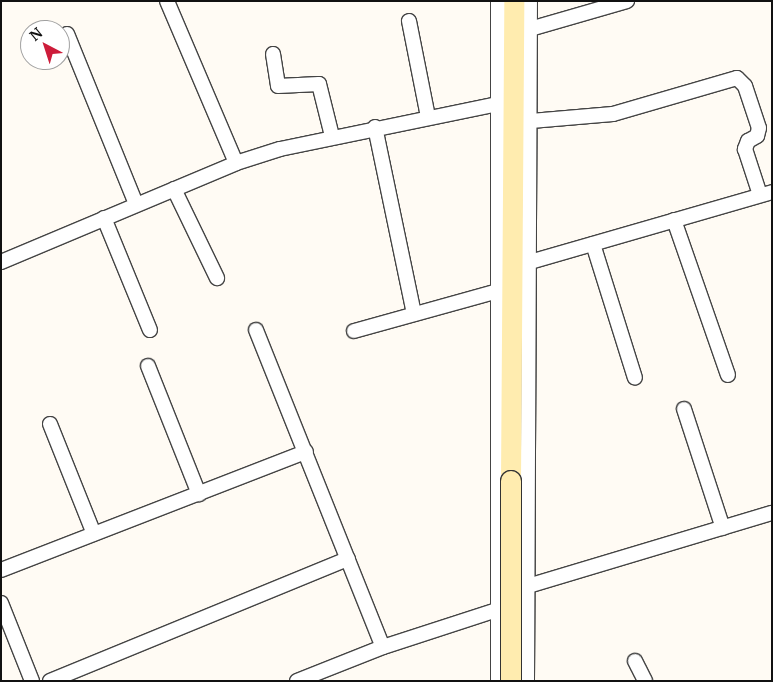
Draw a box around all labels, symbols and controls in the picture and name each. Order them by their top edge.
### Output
north arrow [20,20,70,70]
text: N [26,24,46,45]

